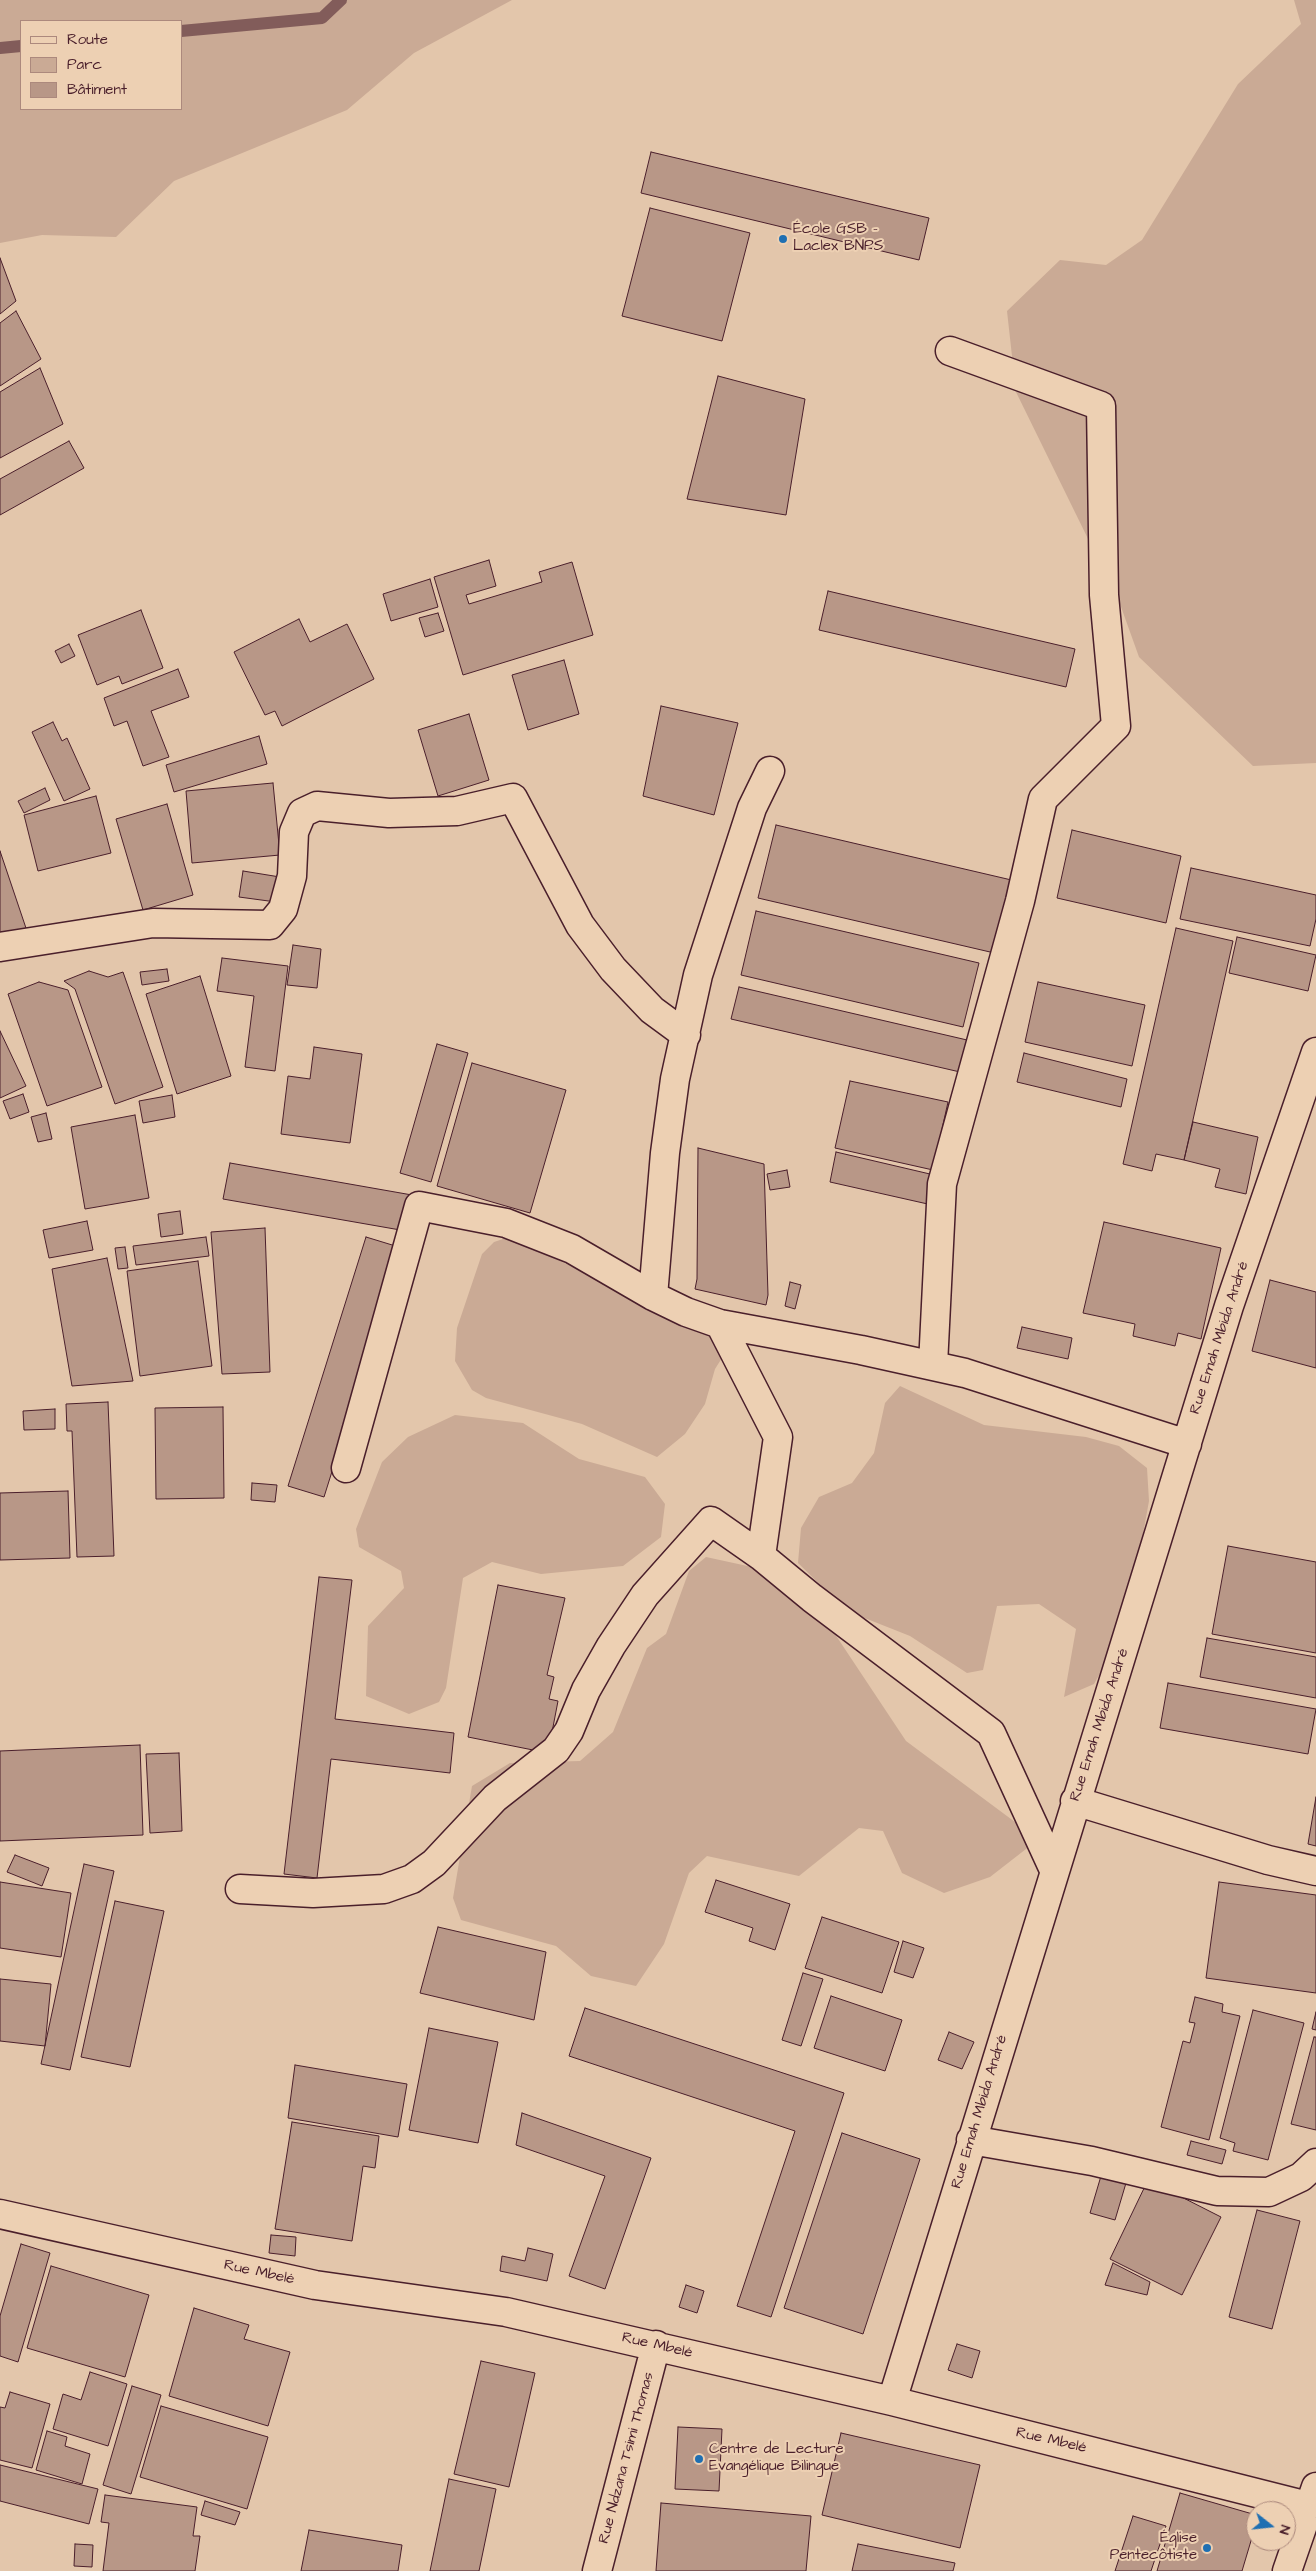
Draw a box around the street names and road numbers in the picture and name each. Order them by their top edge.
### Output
street label: Rue Emah Mbida André [1187,1259,1253,1417]
street label: Rue Emah Mbida André [1067,1646,1133,1804]
street label: Rue Emah Mbida André [948,2033,1012,2191]
street label: Rue Mbelé [222,2257,296,2289]
street label: Rue Mbelé [620,2329,694,2363]
street label: Rue Ndzana Tsimi Thomas [595,2370,659,2546]
street label: Rue Mbelé [1014,2424,1088,2458]

